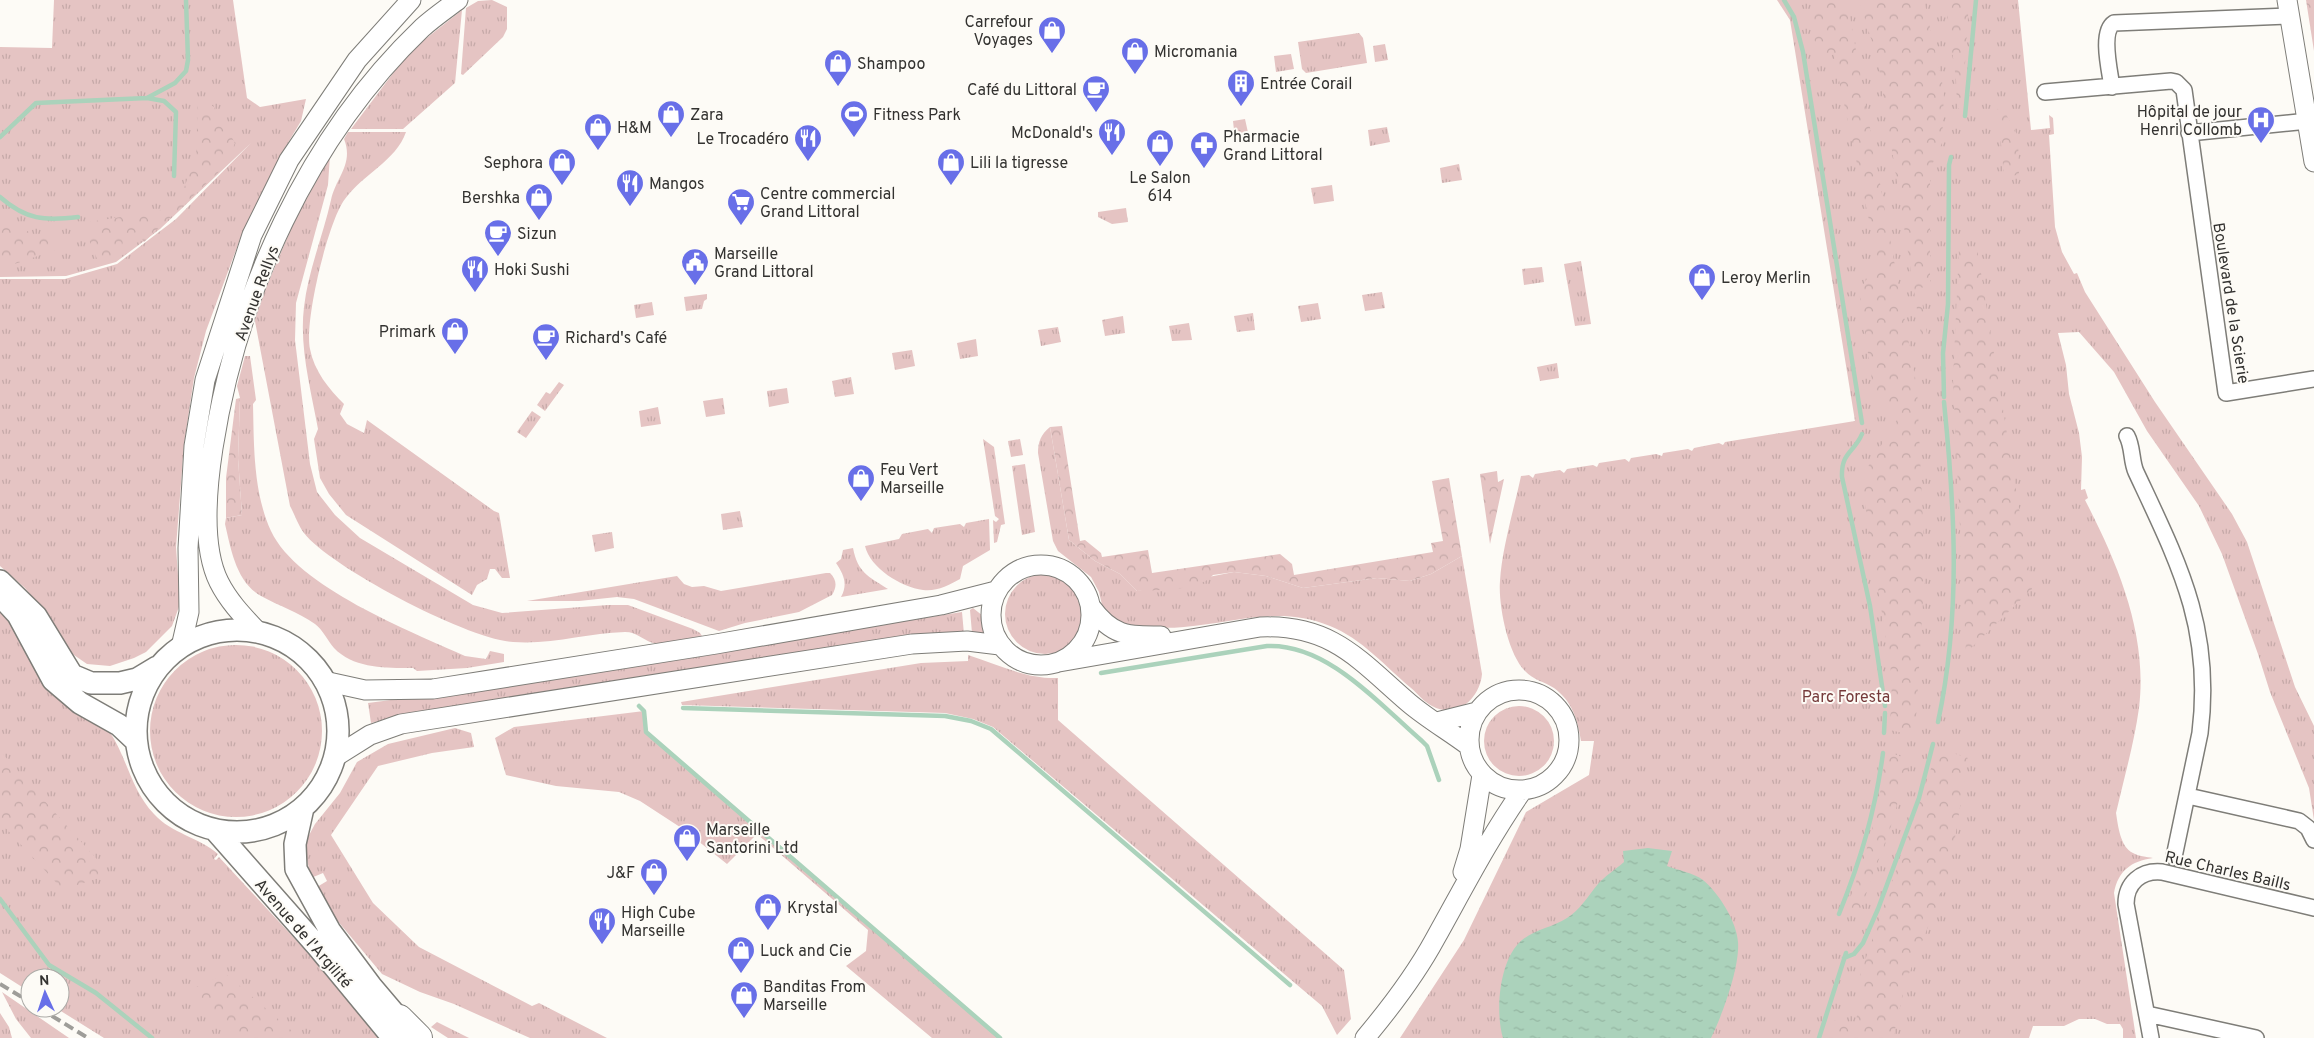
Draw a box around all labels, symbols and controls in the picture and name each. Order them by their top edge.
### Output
place label: Carrefour Voyages [965,13,1033,51]
shop icon: Carrefour Voyages [1037,15,1067,54]
shop icon: Micromania [1120,36,1150,75]
place label: Micromania [1154,43,1237,63]
shop icon: Shampoo [823,48,853,87]
place label: Shampoo [857,55,926,75]
building icon: Entrée Corail [1226,68,1256,107]
cafe icon: Café du Littoral [1081,74,1111,113]
place label: Entrée Corail [1260,75,1352,95]
place label: Café du Littoral [967,81,1077,101]
shop icon: Zara [656,99,686,138]
sports icon: Fitness Park [839,99,869,138]
place label: Hôpital de jour Henri Collomb [2137,103,2242,141]
hospital icon: Hôpital de jour Henri Collomb [2246,105,2276,144]
place label: Zara [690,106,723,126]
place label: Fitness Park [873,106,961,126]
shop icon: H&M [583,112,613,151]
restaurant icon: McDonald's [1097,117,1127,156]
place label: H&M [617,119,652,139]
restaurant icon: Le Trocadéro [793,123,823,162]
place label: McDonald's [1011,124,1093,144]
shop icon: Le Salon 614 [1145,128,1175,167]
place label: Pharmacie Grand Littoral [1223,128,1323,166]
place label: Le Trocadéro [697,130,789,150]
pharmacy icon: Pharmacie Grand Littoral [1189,130,1219,169]
shop icon: Sephora [547,147,577,186]
shop icon: Lili la tigresse [936,147,966,186]
place label: Sephora [483,154,543,174]
place label: Lili la tigresse [970,154,1068,174]
restaurant icon: Mangos [615,168,645,207]
place label: Le Salon 614 [1129,169,1191,207]
place label: Mangos [649,175,704,195]
shop icon: Bershka [524,182,554,221]
place label: Centre commercial Grand Littoral [760,185,895,223]
supermarket icon: Centre commercial Grand Littoral [726,187,756,226]
place label: Bershka [462,189,520,209]
cafe icon: Sizun [483,218,513,257]
street label: Boulevard de la Scierie [2207,221,2253,385]
place label: Sizun [517,225,557,245]
street label: Avenue Rellys [231,243,284,344]
place label: Marseille Grand Littoral [714,245,814,283]
public building icon: Marseille Grand Littoral [680,247,710,286]
restaurant icon: Hoki Sushi [460,254,490,293]
place label: Hoki Sushi [494,261,570,281]
shop icon: Leroy Merlin [1687,262,1717,301]
place label: Leroy Merlin [1721,269,1811,289]
shop icon: Primark [440,316,470,355]
cafe icon: Richard's Café [531,322,561,361]
place label: Primark [379,323,436,343]
place label: Richard's Café [565,329,667,349]
place label: Feu Vert Marseille [880,461,944,499]
shop icon: Feu Vert Marseille [846,463,876,502]
park label: Parc Foresta [1802,688,1890,708]
place label: Marseille Santorini Ltd [706,821,798,859]
shop icon: Marseille Santorini Ltd [672,823,702,862]
street label: Rue Charles Baills [2163,848,2293,896]
shop icon: J&F [639,857,669,896]
place label: J&F [606,864,635,884]
street label: Avenue de l'Argilité [249,875,356,993]
shop icon: Krystal [753,892,783,931]
place label: Krystal [787,899,838,919]
place label: High Cube Marseille [621,904,695,942]
restaurant icon: High Cube Marseille [587,906,617,945]
shop icon: Luck and Cie [726,935,756,974]
place label: Luck and Cie [760,942,852,962]
north arrow [20,968,70,1018]
text: N [39,973,50,990]
place label: Banditas From Marseille [763,978,866,1016]
shop icon: Banditas From Marseille [729,980,759,1019]

